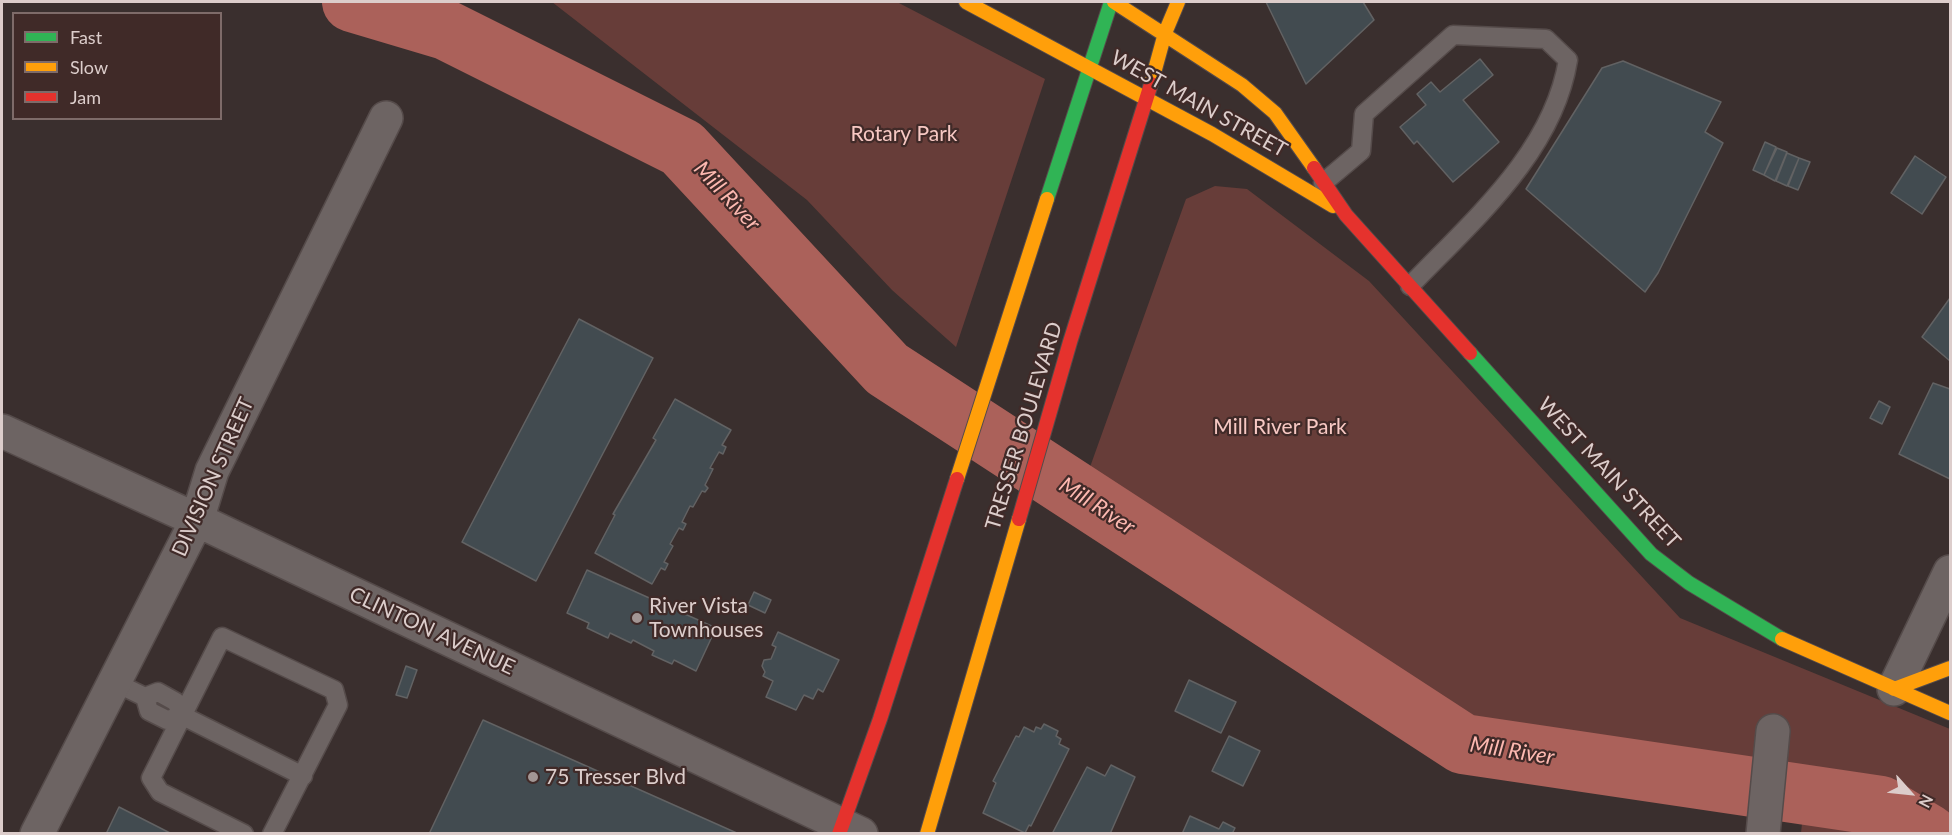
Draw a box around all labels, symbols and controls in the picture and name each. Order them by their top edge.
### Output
legend [12,12,222,120]
text: Fast [70,26,102,48]
street label: WEST MAIN STREET [1106,45,1292,163]
text: Slow [70,56,108,78]
text: Jam [70,86,101,108]
park label: Rotary Park [850,121,958,147]
water label: Mill River [688,156,766,236]
street label: TRESSER BOULEVARD [980,319,1068,533]
street label: WEST MAIN STREET [1532,392,1686,554]
street label: DIVISION STREET [167,394,259,560]
park label: Mill River Park [1213,414,1347,440]
water label: Mill River [1054,472,1140,540]
street label: CLINTON AVENUE [345,582,519,680]
place label: River Vista Townhouses [649,593,763,643]
marker: River Vista Townhouses [630,611,644,625]
water label: Mill River [1468,731,1556,771]
north arrow [1880,763,1940,823]
place label: 75 Tresser Blvd [545,764,686,790]
marker: 75 Tresser Blvd [526,770,540,784]
text: N [1915,792,1938,811]

